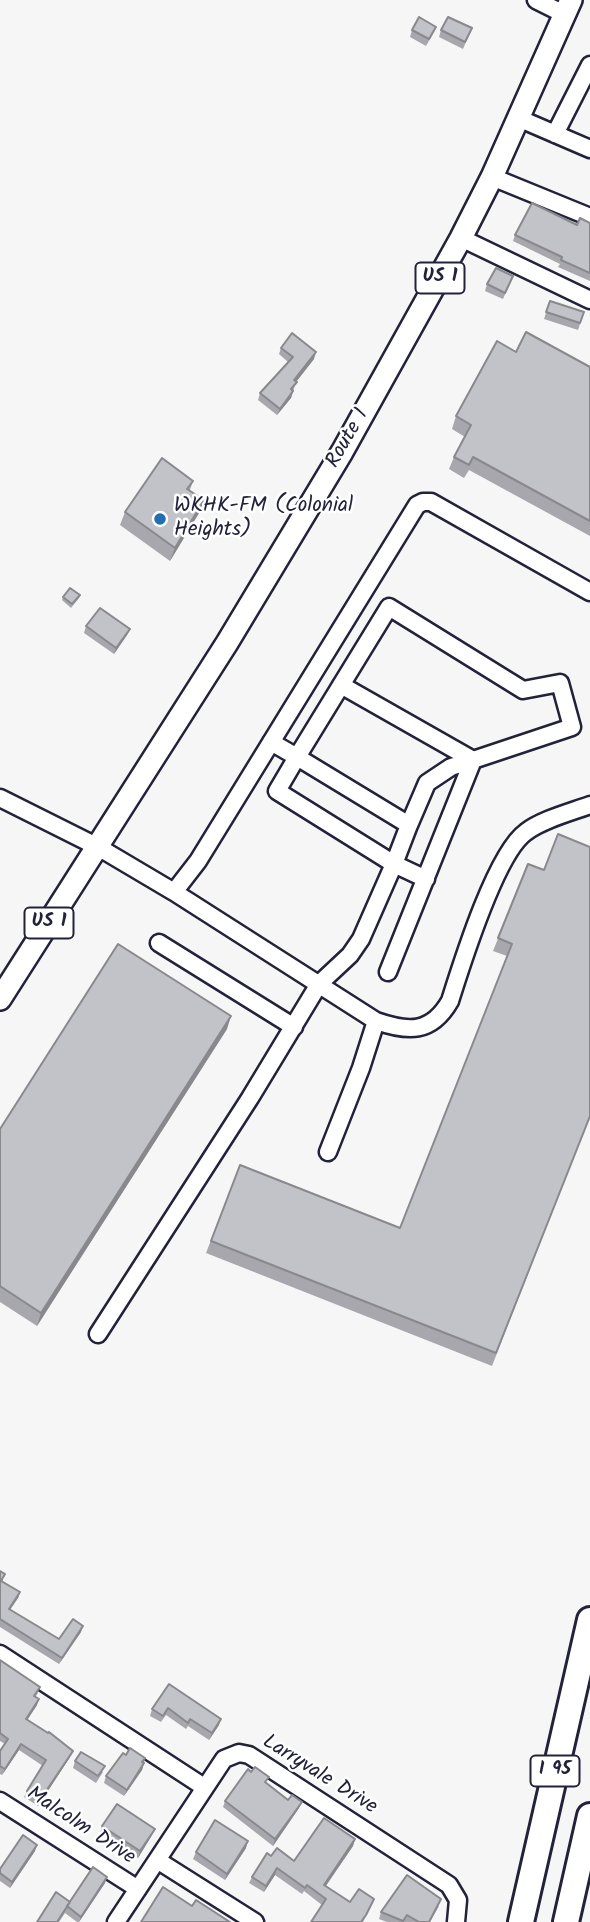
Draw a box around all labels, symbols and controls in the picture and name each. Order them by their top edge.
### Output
road number: US 1 [416,262,464,294]
street label: Route 1 [322,405,376,473]
place label: WKHK-FM (Colonial Heights) [174,494,353,544]
marker: WKHK-FM (Colonial Heights) [152,511,168,527]
road number: US 1 [24,908,74,939]
street label: Larryvale Drive [257,1731,381,1821]
road number: I 95 [530,1756,580,1786]
street label: Malcolm Drive [21,1783,139,1871]

